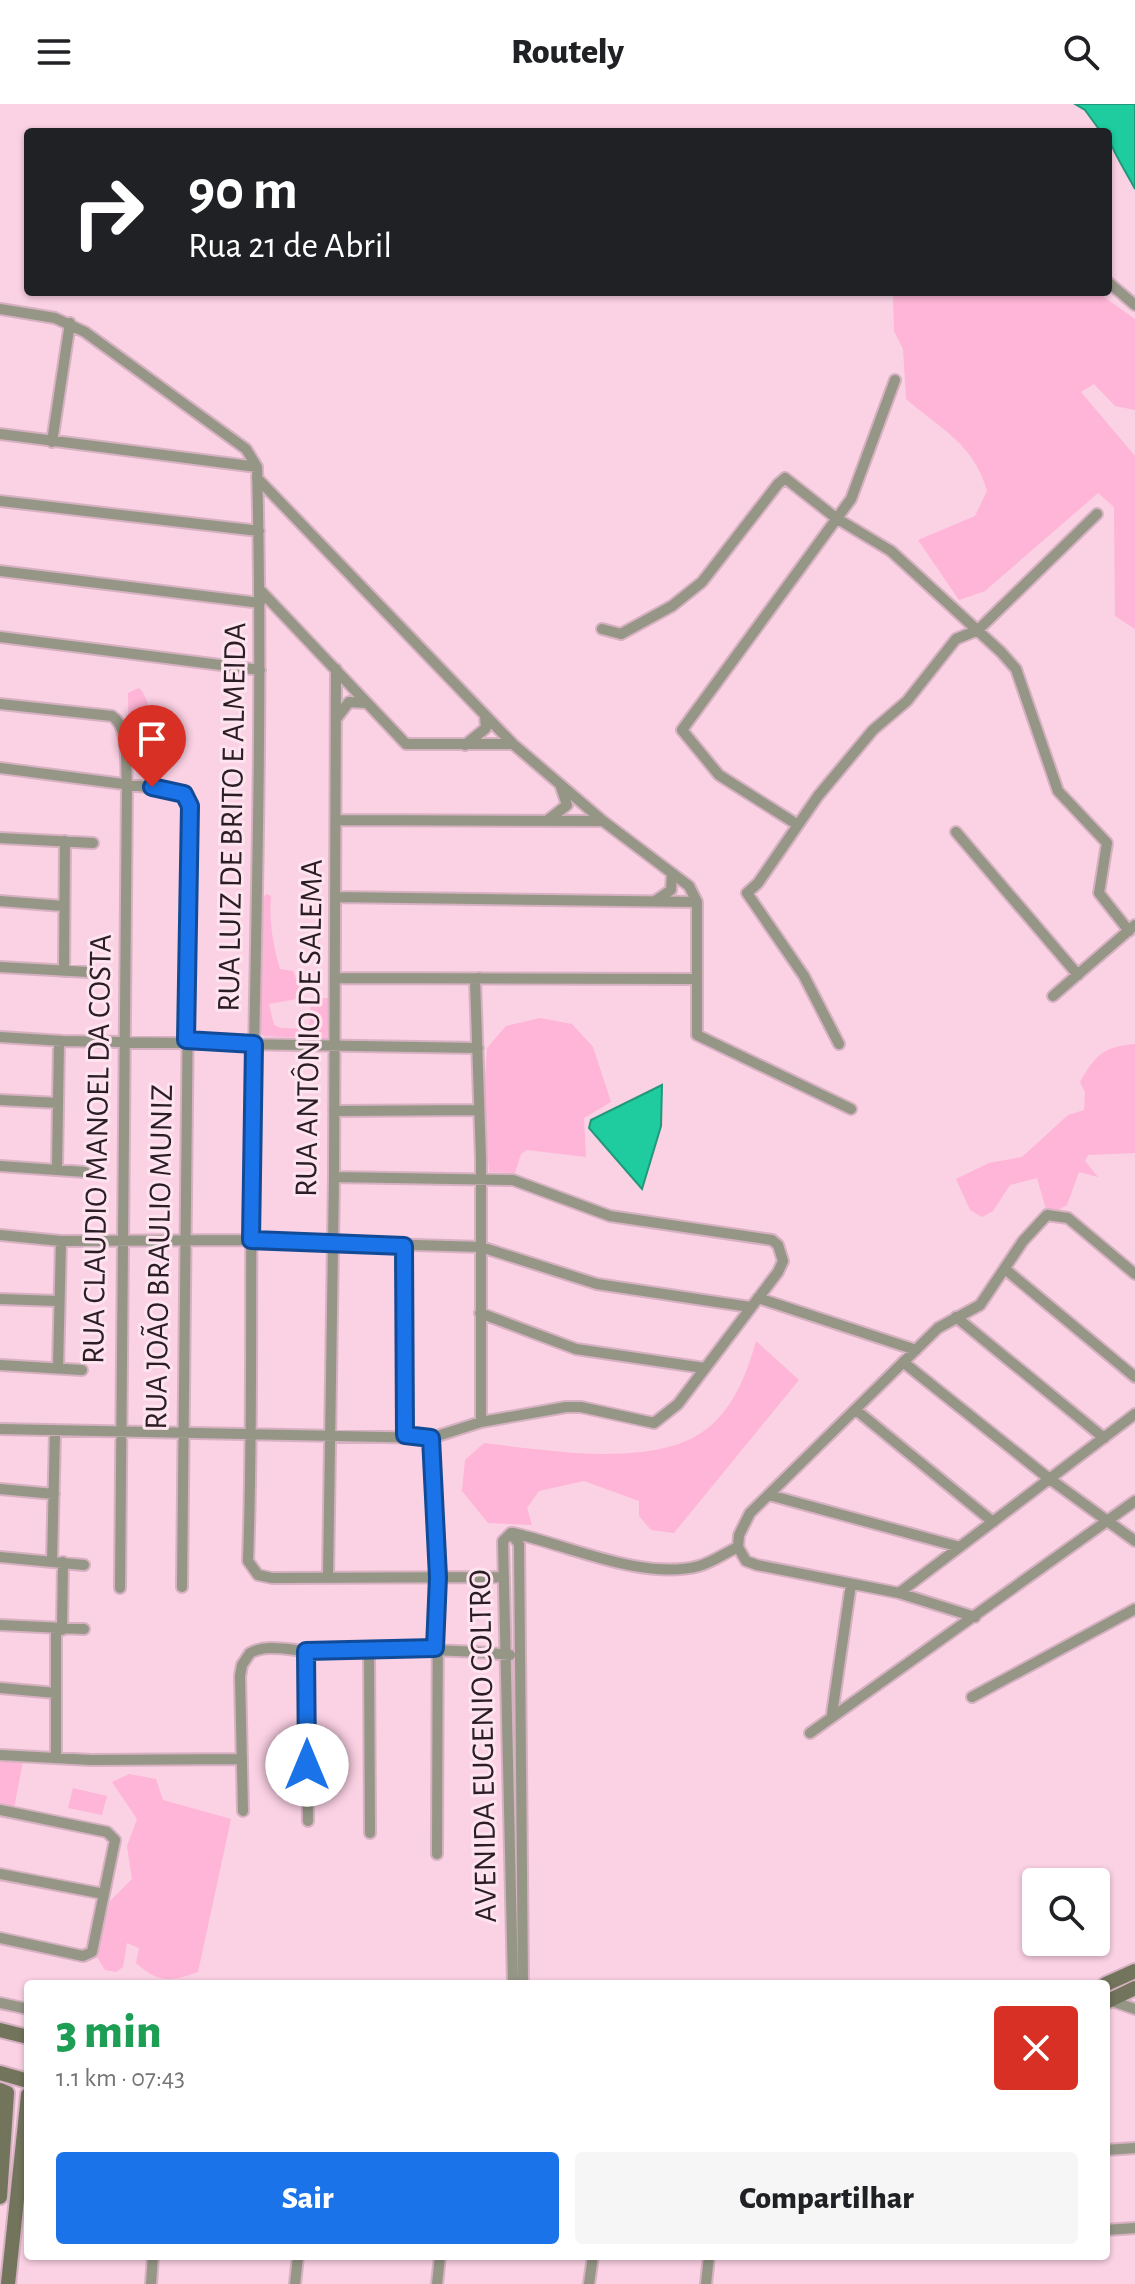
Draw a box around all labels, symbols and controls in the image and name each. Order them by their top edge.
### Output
icon: menu [32,30,76,74]
icon: search [1059,30,1103,74]
text: Routely [511,34,624,70]
icon: right [56,160,160,264]
text: 90 m [188,163,298,219]
text: Rua 21 de Abril [188,228,392,264]
street label: RUA LUIZ DE BRITO E ALMEIDA [213,622,251,1012]
pin [118,705,186,787]
icon: arrive [130,717,174,761]
street label: RUA ANTÔNIO DE SALEMA [288,859,328,1197]
street label: RUA CLAUDIO MANOEL DA COSTA [77,934,117,1364]
street label: RUA JOÃO BRAULIO MUNIZ [138,1084,178,1430]
street label: AVENIDA EUGENIO COLTRO [464,1569,502,1923]
position arrow [265,1723,349,1807]
map controls [1022,1868,1110,1956]
button: search [1022,1868,1110,1956]
button: close [994,2006,1078,2090]
text: 3 min [56,2009,162,2057]
text: 1.1 km · 07:43 [56,2065,185,2091]
button: Sair [56,2152,559,2244]
button: Compartilhar [575,2152,1078,2244]

